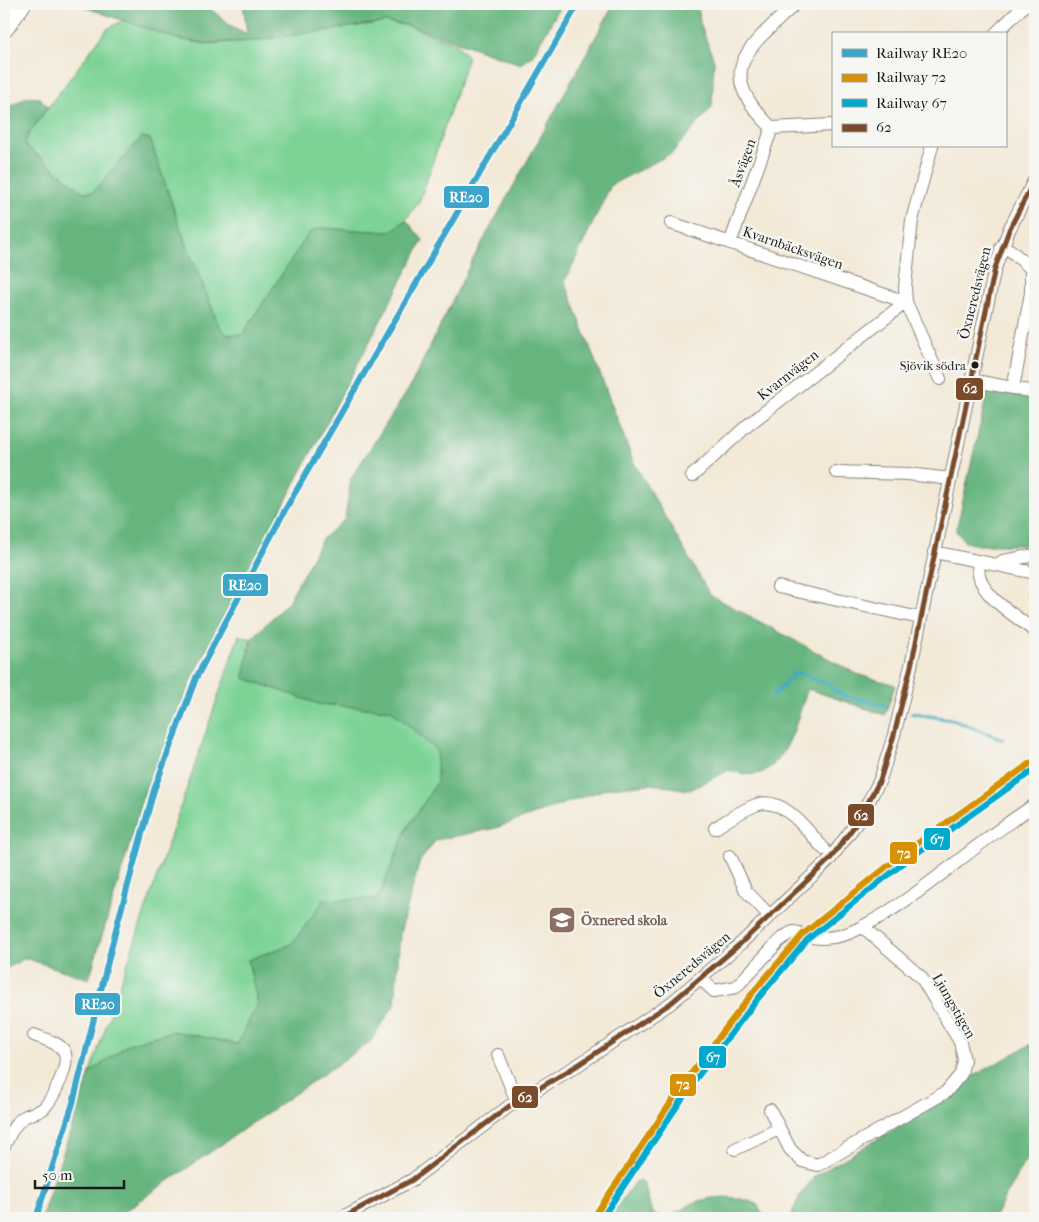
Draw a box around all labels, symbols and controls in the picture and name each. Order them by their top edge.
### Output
legend [832,32,1006,148]
text: Railway RE20 [876,44,967,62]
text: Railway 72 [876,68,947,86]
text: Railway 67 [876,94,947,112]
text: 62 [876,118,892,136]
street label: Åsvägen [725,136,760,190]
line badge: RE20 [443,185,490,209]
text: RE20 [449,189,483,206]
street label: Kvarnbäcksvägen [740,223,846,273]
street label: Öxneredsvägen [954,245,995,341]
street label: Kvarnvägen [754,346,822,404]
place label: Sjövik södra [900,358,967,373]
marker: Sjövik södra [970,360,980,370]
line badge: 62 [955,377,984,401]
text: 62 [963,380,977,397]
line badge: RE20 [222,573,269,597]
text: RE20 [228,577,262,594]
line badge: 62 [847,803,875,827]
text: 62 [854,807,868,824]
line badge: 67 [923,827,951,851]
text: 67 [930,831,944,848]
line badge: 72 [889,841,918,865]
text: 72 [896,845,911,862]
school or university icon: Öxnered skola [547,905,577,935]
place label: Öxnered skola [581,911,668,929]
street label: Öxneredsvägen [650,927,734,1002]
street label: Ljungstigen [929,970,979,1042]
line badge: RE20 [74,992,121,1016]
text: RE20 [81,996,115,1013]
line badge: 67 [698,1045,727,1069]
text: 67 [706,1049,720,1066]
line badge: 72 [669,1073,697,1097]
text: 72 [675,1076,690,1093]
line badge: 62 [511,1085,539,1109]
text: 62 [518,1089,532,1106]
scale bar [35,1157,124,1189]
text: 50 m [42,1166,73,1184]

